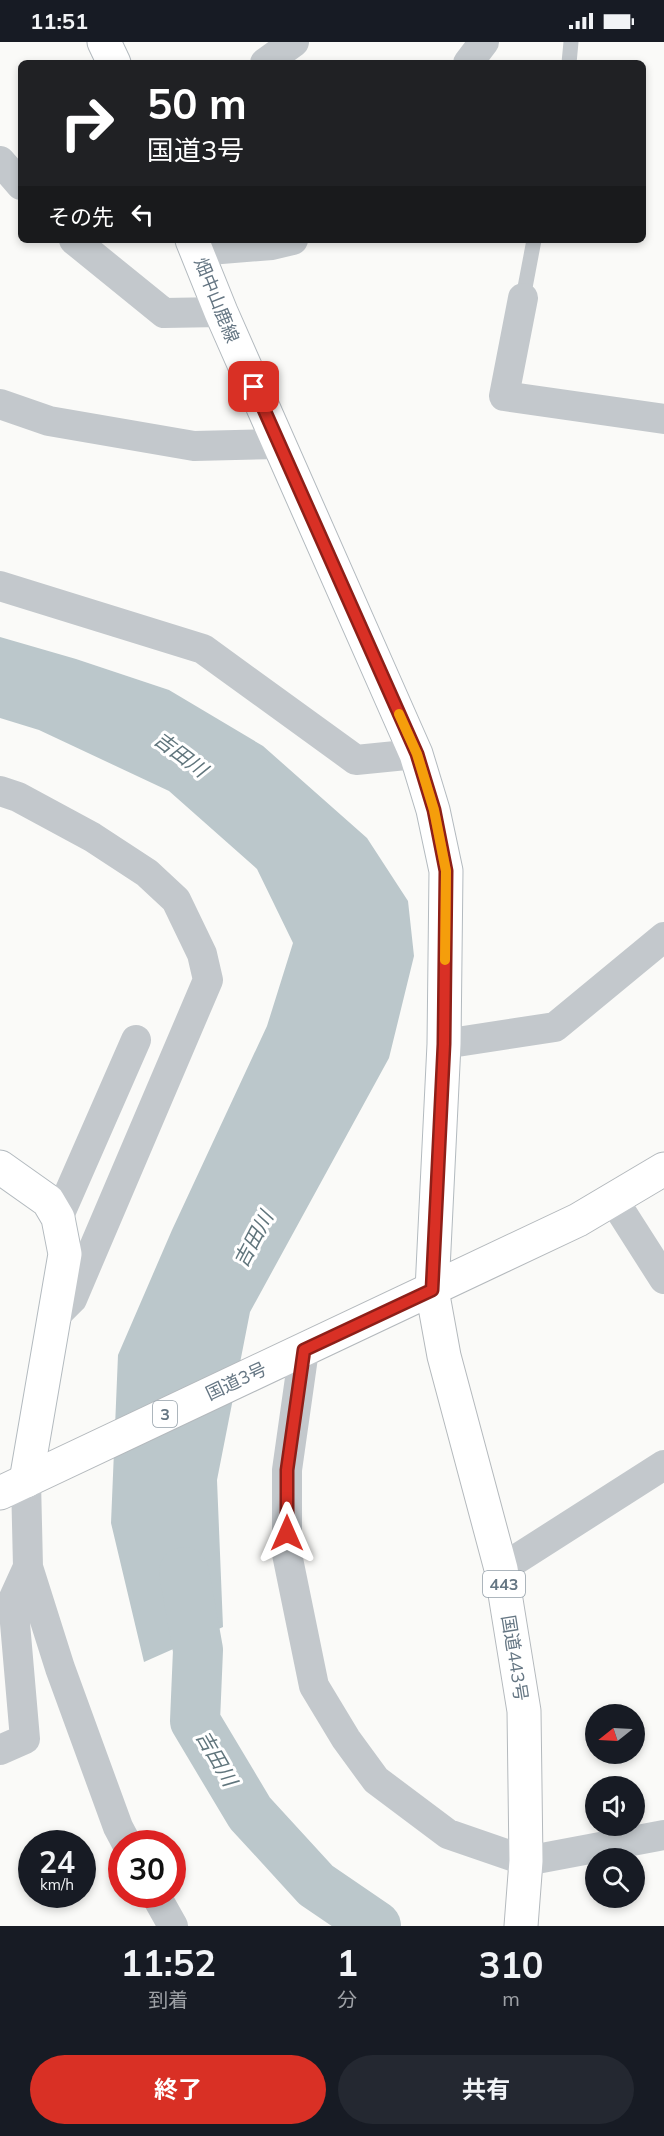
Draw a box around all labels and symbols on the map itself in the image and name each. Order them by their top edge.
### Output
street label: 畑中山鹿線 [189,254,245,346]
pin [228,361,279,412]
water label: 吉田川 [150,726,214,783]
water label: 吉田川 [228,1205,279,1271]
street label: 国道3号 [202,1357,270,1405]
road number: 3 [153,1401,177,1427]
position arrow [255,1501,319,1565]
road number: 443 [483,1571,525,1597]
street label: 国道443号 [497,1614,533,1702]
north arrow [585,1704,645,1764]
water label: 吉田川 [191,1726,244,1792]
speed limit sign: 30 [108,1830,186,1908]

